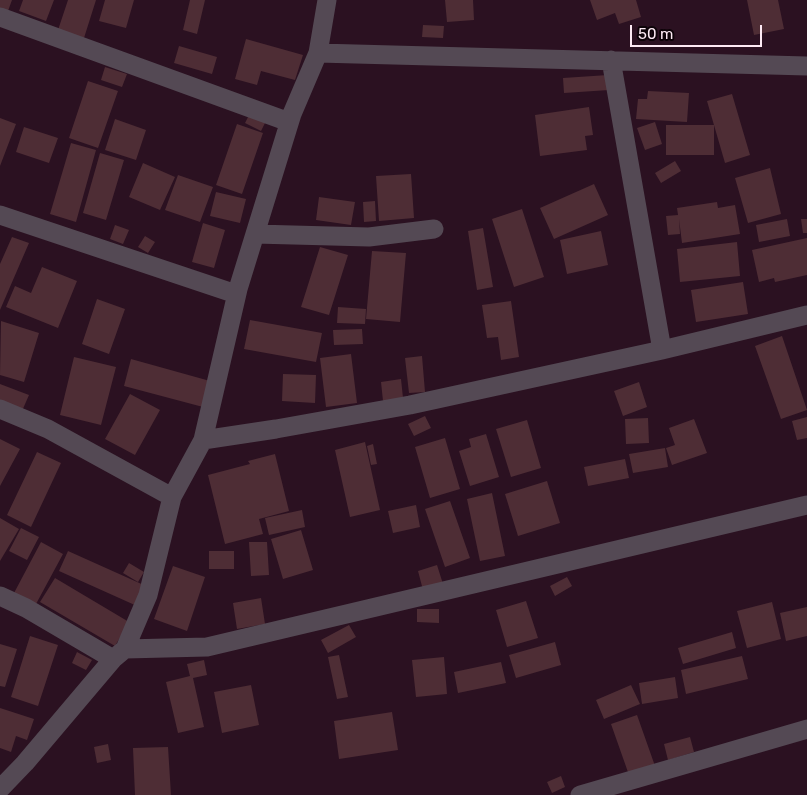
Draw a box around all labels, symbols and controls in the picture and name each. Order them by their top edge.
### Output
scale bar [632,15,764,47]
text: 50 m [638,25,673,43]

